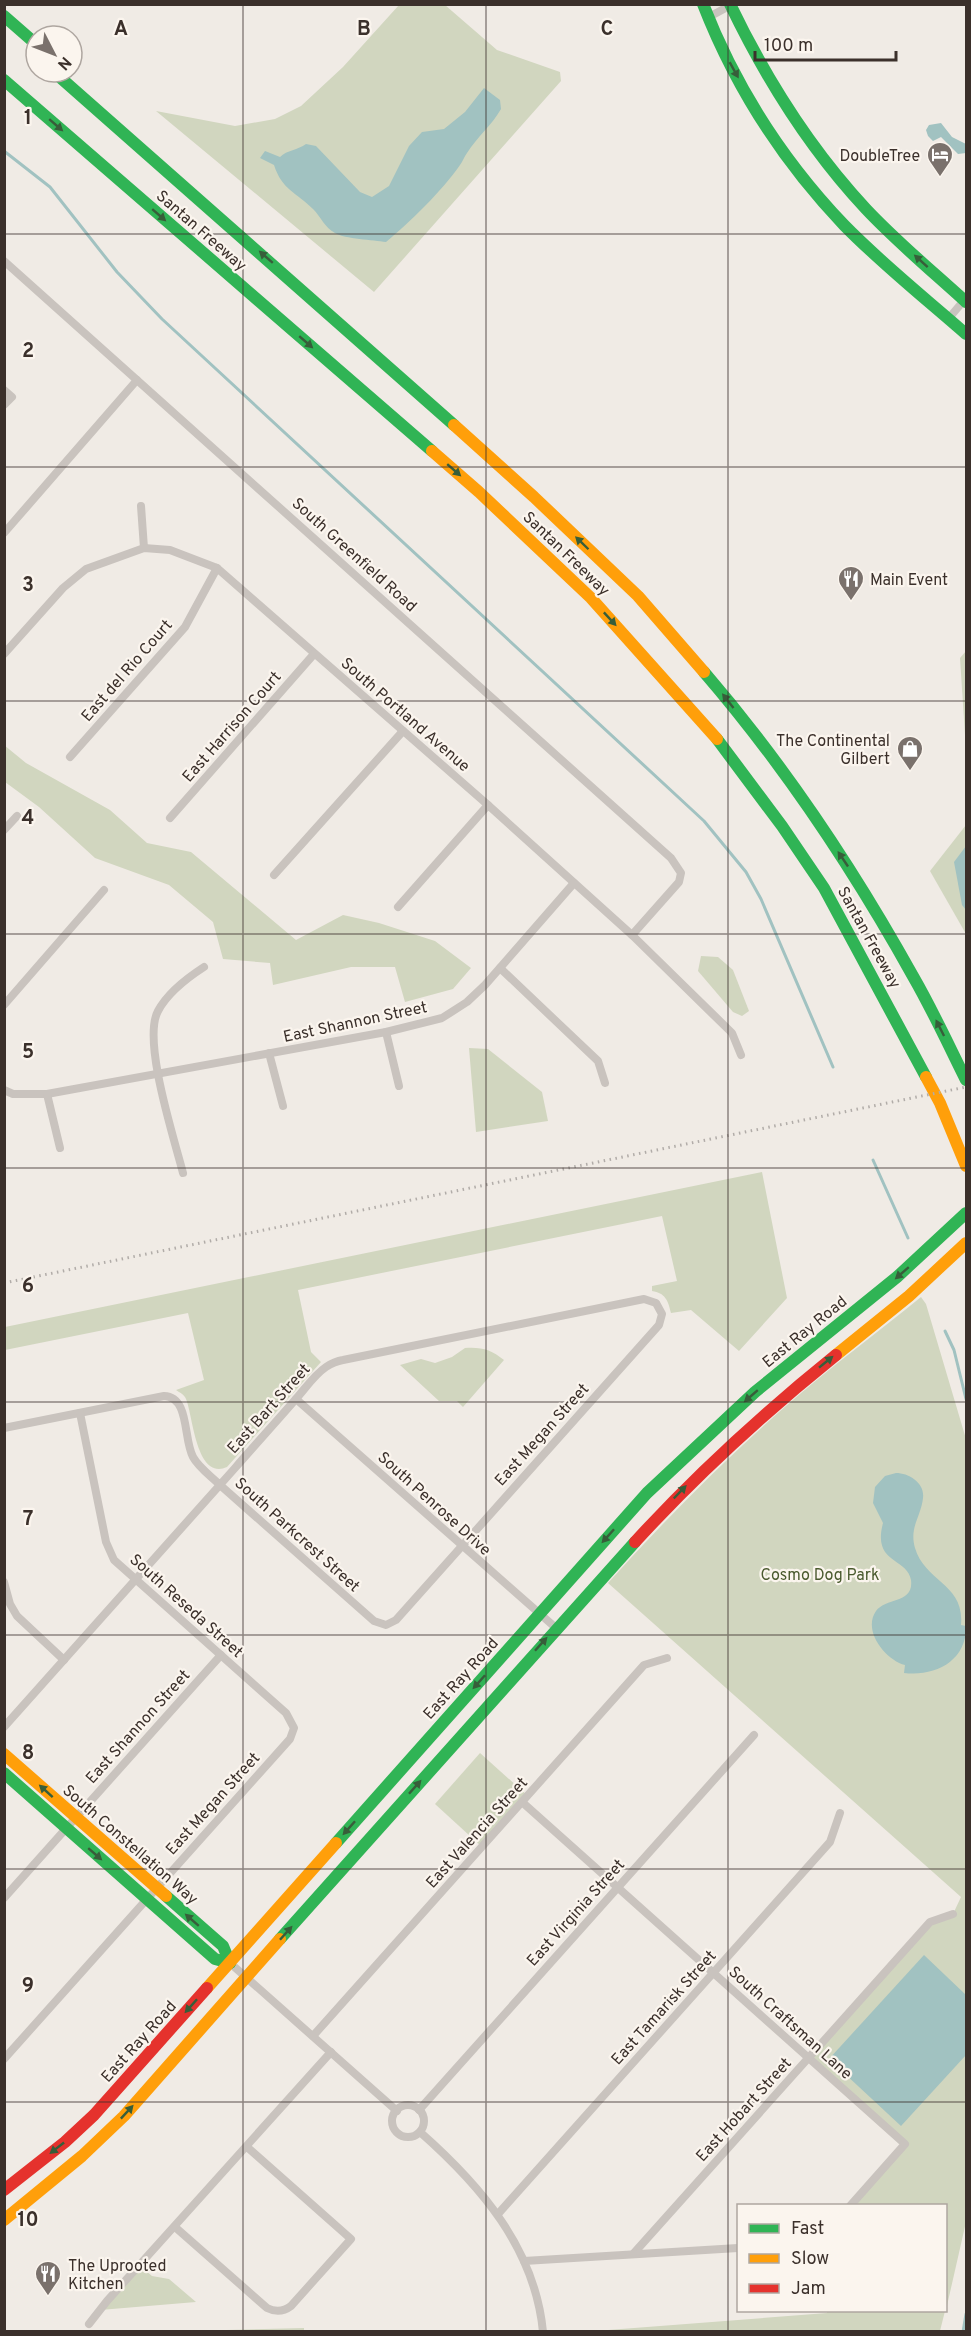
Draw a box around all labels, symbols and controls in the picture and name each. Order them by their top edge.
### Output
text: A [114,17,128,43]
text: B [357,17,371,43]
text: C [601,17,613,43]
north arrow [24,24,84,84]
scale bar [755,24,896,62]
text: 100 m [764,35,813,58]
text: N [52,52,75,74]
one-way arrow [729,62,739,79]
text: 1 [24,106,32,132]
one-way arrow [48,118,63,131]
hotel icon: DoubleTree [925,140,955,178]
place label: DoubleTree [839,147,920,167]
street label: Santan Freeway [151,187,250,276]
one-way arrow [151,208,166,221]
one-way arrow [259,251,274,264]
one-way arrow [914,255,929,268]
one-way arrow [298,336,314,349]
text: 2 [22,339,34,365]
one-way arrow [446,463,461,476]
street label: South Greenfield Road [287,494,420,617]
street label: Santan Freeway [518,508,613,601]
one-way arrow [575,537,590,550]
restaurant icon: Main Event [836,564,866,602]
place label: Main Event [870,571,948,591]
text: 3 [22,573,34,599]
one-way arrow [603,612,617,627]
street label: East del Rio Court [78,616,177,727]
street label: South Portland Avenue [336,654,473,777]
street label: East Harrison Court [179,668,286,787]
one-way arrow [723,694,735,709]
place label: The Continental Gilbert [776,732,890,770]
shop icon: The Continental Gilbert [895,734,925,772]
text: 4 [22,806,34,832]
one-way arrow [838,851,849,867]
street label: Santan Freeway [832,884,904,992]
street label: East Shannon Street [282,998,429,1048]
one-way arrow [935,1019,945,1036]
text: 5 [22,1040,34,1066]
one-way arrow [895,1266,910,1279]
text: 6 [22,1274,34,1300]
street label: East Ray Road [759,1292,852,1373]
one-way arrow [818,1356,834,1369]
street label: East Bart Street [224,1360,315,1459]
street label: East Megan Street [491,1380,594,1491]
one-way arrow [744,1389,759,1402]
street label: South Penrose Drive [373,1448,495,1561]
street label: South Parkcrest Street [230,1474,363,1597]
one-way arrow [673,1484,687,1499]
text: 7 [23,1507,33,1533]
one-way arrow [602,1528,615,1543]
street label: South Reseda Street [125,1550,247,1663]
park label: Cosmo Dog Park [761,1566,879,1586]
street label: East Ray Road [420,1634,503,1724]
one-way arrow [534,1637,547,1652]
street label: East Shannon Street [82,1666,195,1788]
one-way arrow [473,1674,486,1689]
text: 8 [22,1741,34,1767]
street label: East Megan Street [162,1749,265,1860]
street label: East Valencia Street [422,1774,533,1893]
one-way arrow [408,1780,421,1795]
street label: South Constellation Way [58,1781,202,1910]
one-way arrow [38,1784,53,1798]
one-way arrow [343,1820,356,1835]
one-way arrow [87,1847,102,1860]
street label: East Virginia Street [523,1856,630,1971]
one-way arrow [185,1914,200,1927]
one-way arrow [279,1925,292,1941]
street label: East Tamarisk Street [608,1947,721,2070]
street label: South Craftsman Lane [724,1963,856,2084]
text: 9 [22,1974,34,2000]
street label: East Ray Road [98,1997,181,2087]
one-way arrow [184,1999,198,2014]
street label: East Hobart Street [692,2054,797,2167]
one-way arrow [120,2105,133,2120]
one-way arrow [50,2141,65,2154]
legend [737,2204,947,2312]
text: 10 [17,2208,39,2234]
text: Fast [791,2218,824,2241]
text: Slow [791,2248,829,2271]
place label: The Uprooted Kitchen [68,2257,166,2295]
restaurant icon: The Uprooted Kitchen [33,2259,63,2297]
text: Jam [791,2278,826,2301]

